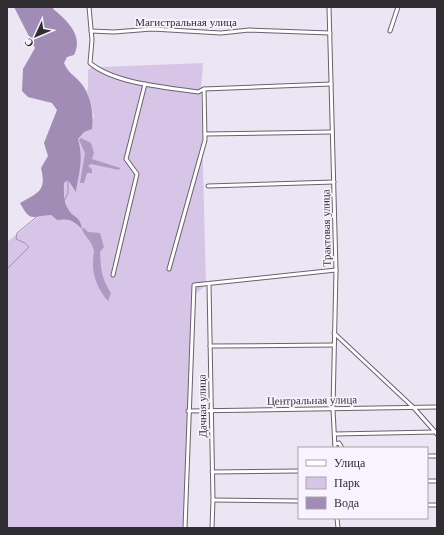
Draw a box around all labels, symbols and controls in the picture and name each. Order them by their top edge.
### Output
north arrow [16,16,56,56]
street label: Магистральная улица [135,16,237,28]
text: С [22,36,36,50]
street label: Трактовая улица [319,189,333,267]
street label: Дачная улица [195,374,209,438]
street label: Центральная улица [267,393,357,407]
legend [298,447,428,519]
text: Улица [334,456,366,470]
text: Парк [334,476,360,490]
text: Вода [334,496,360,510]

